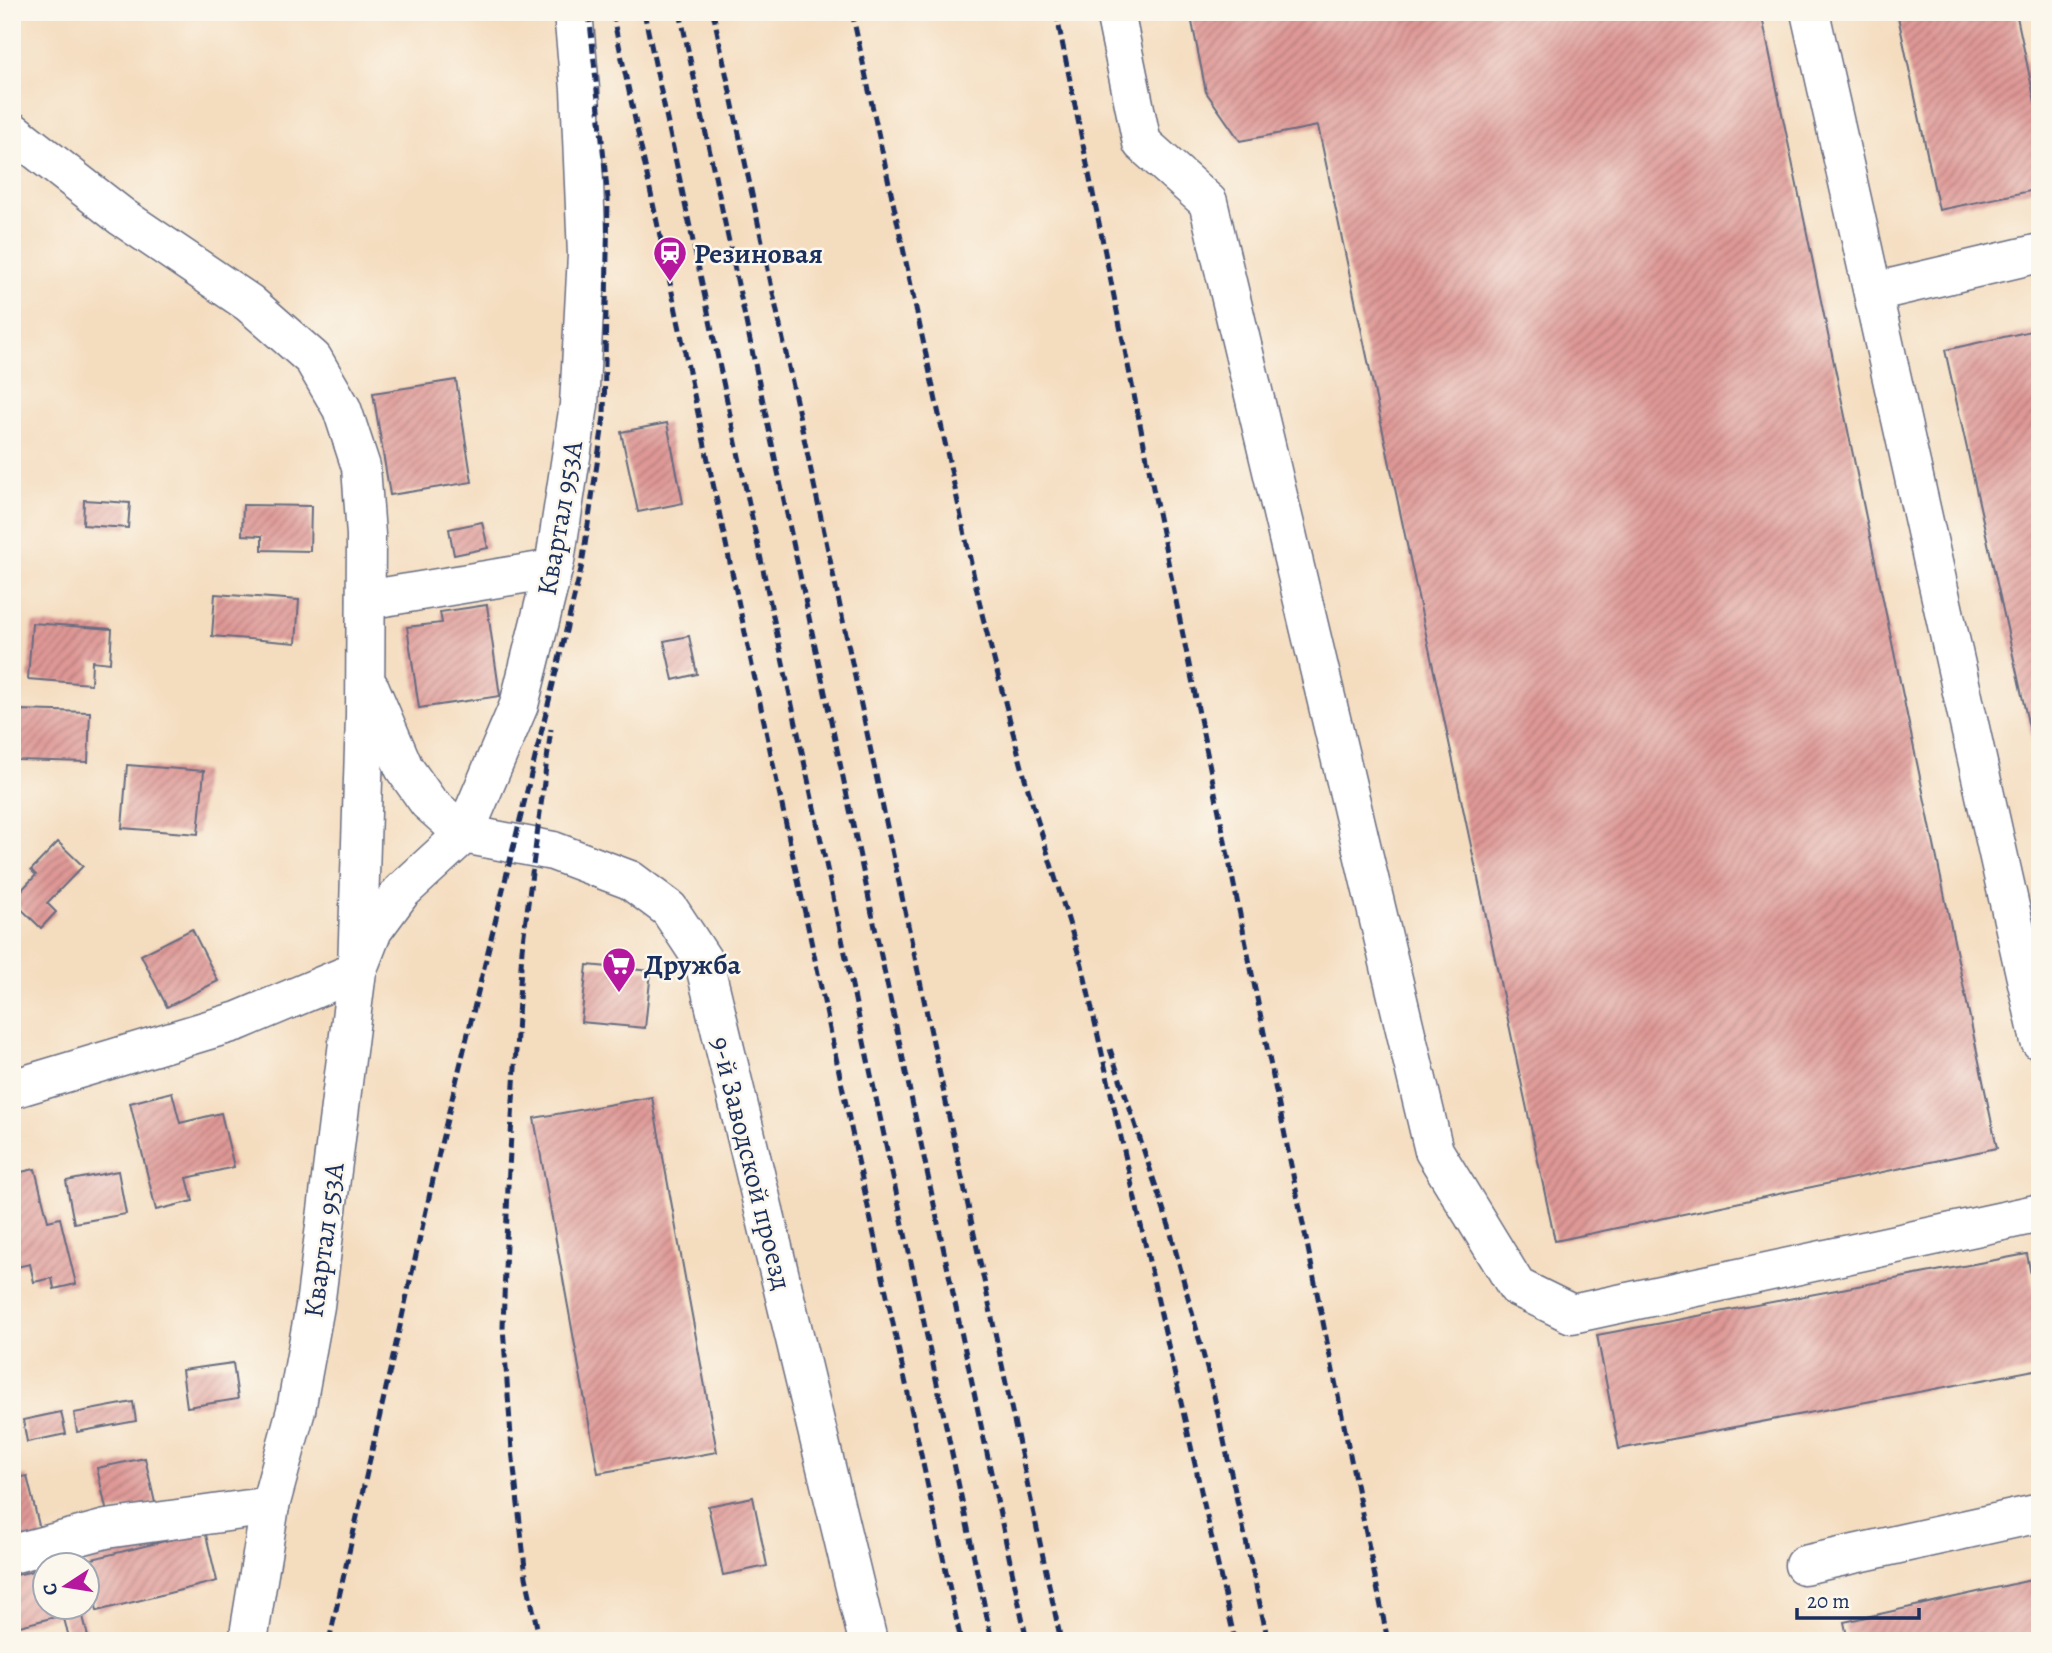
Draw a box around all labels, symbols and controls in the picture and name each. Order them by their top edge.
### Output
station icon: Резиновая [651,234,689,283]
place label: Резиновая [694,235,823,273]
street label: Квартал 953А [528,437,592,598]
supermarket icon: Дружба [600,945,638,994]
place label: Дружба [644,946,742,984]
street label: 9-й Заводской проезд [701,1033,801,1294]
street label: Квартал 953А [294,1159,354,1320]
north arrow [32,1552,102,1622]
scale bar [1797,1576,1919,1620]
text: С [36,1581,64,1598]
text: 20 m [1807,1587,1850,1615]

